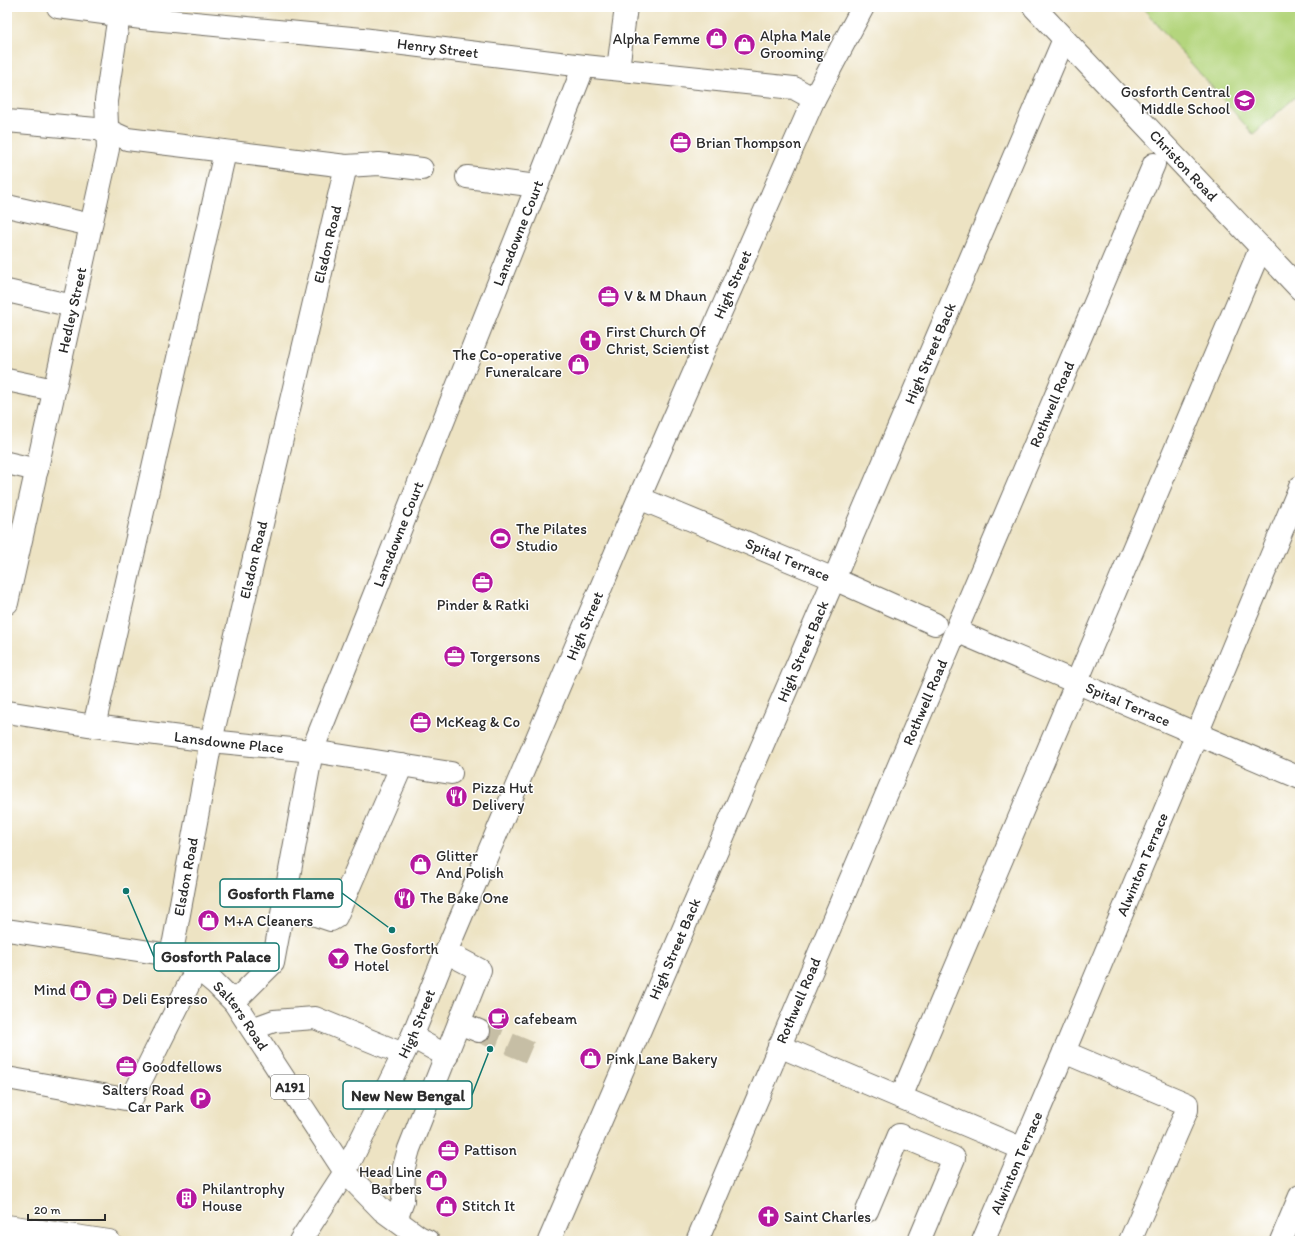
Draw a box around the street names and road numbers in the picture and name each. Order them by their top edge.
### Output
street label: Henry Street [396,34,480,62]
street label: Christon Road [1146,126,1221,205]
street label: Lansdowne Court [489,177,547,289]
street label: Elsdon Road [310,204,345,285]
street label: High Street [710,247,756,322]
street label: Hedley Street [54,265,91,355]
street label: High Street Back [901,300,960,407]
street label: Rothwell Road [1026,358,1078,450]
street label: Lansdowne Court [369,478,428,590]
street label: Elsdon Road [236,519,271,601]
street label: Spital Terrace [743,534,833,585]
street label: High Street [562,588,607,663]
street label: High Street Back [773,598,833,705]
street label: Rothwell Road [899,657,951,748]
street label: Spital Terrace [1083,678,1173,730]
street label: Lansdowne Place [173,727,284,757]
street label: Alwinton Terrace [1113,810,1172,919]
street label: Elsdon Road [170,836,202,917]
street label: High Street Back [645,895,705,1002]
street label: Rothwell Road [772,955,825,1046]
street label: Salters Road [209,977,272,1054]
street label: High Street [394,987,439,1061]
road number: A191 [271,1075,309,1099]
street label: Alwinton Terrace [986,1109,1047,1217]

